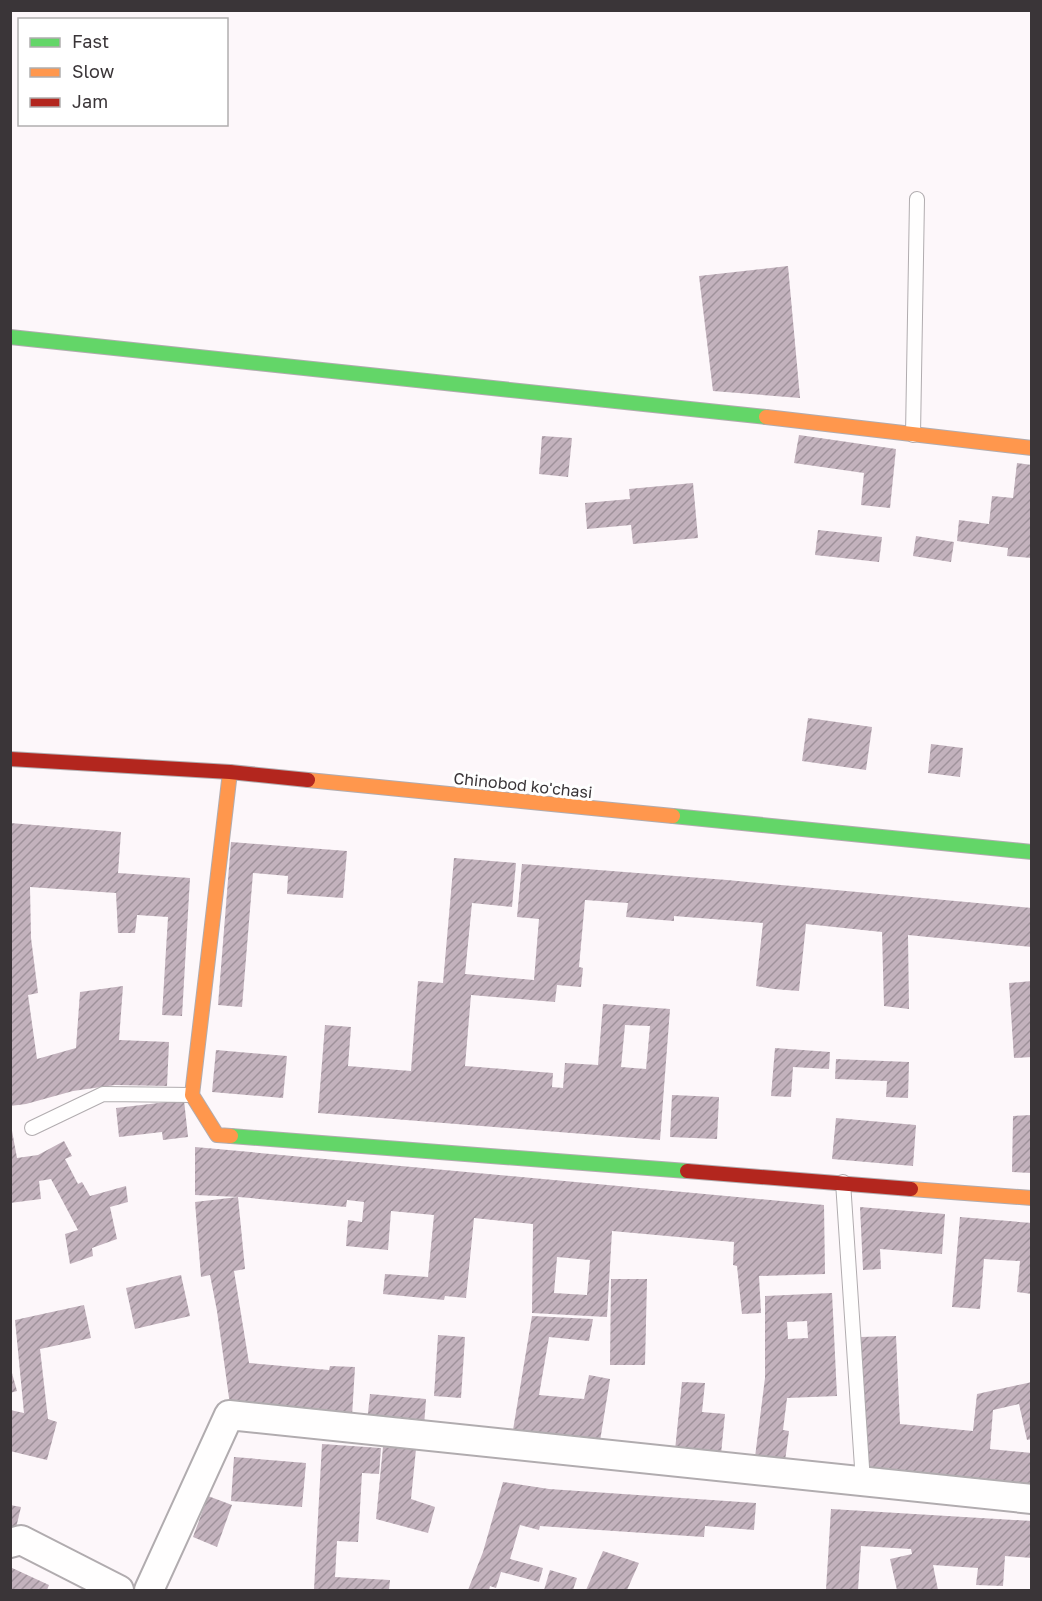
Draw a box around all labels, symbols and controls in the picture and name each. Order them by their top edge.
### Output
legend [18,18,228,126]
text: Fast [72,30,109,52]
text: Slow [72,60,115,82]
text: Jam [72,90,108,112]
street label: Chinobod ko'chasi [453,768,593,802]

